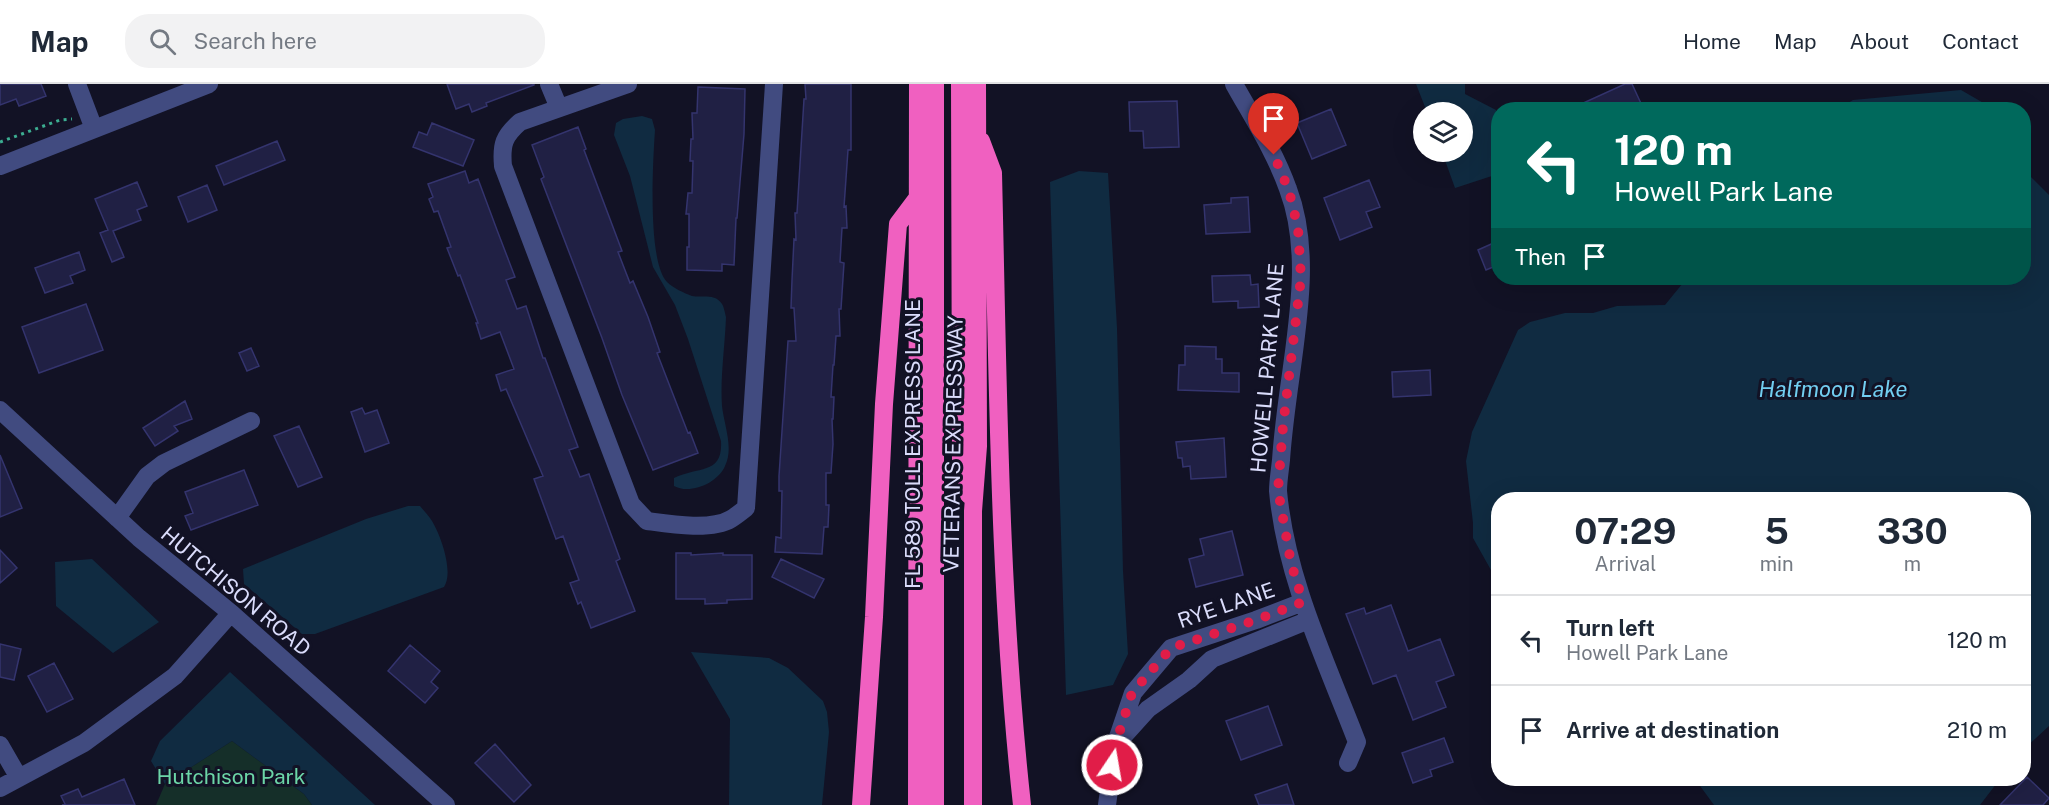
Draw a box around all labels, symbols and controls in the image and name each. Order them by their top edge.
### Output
search box [125,14,545,68]
text: Map [30,25,89,58]
icon: search [146,25,179,58]
text: Search here [194,28,317,54]
text: Home [1683,29,1741,54]
text: Map [1774,29,1817,54]
text: About [1850,29,1909,54]
text: Contact [1942,29,2019,54]
pin [1248,93,1299,155]
icon: arrive [1257,102,1290,135]
map controls [1413,102,1473,162]
button: layers [1413,102,1473,162]
text: 120 m [1614,125,1733,174]
icon: left [1515,126,1593,204]
text: Howell Park Lane [1614,175,1833,207]
icon: arrive [1578,240,1611,273]
text: Then [1515,244,1566,270]
street label: HOWELL PARK LANE [1245,262,1289,474]
street label: FL 589 TOLL EXPRESS LANE [900,299,925,589]
street label: VETERANS EXPRESSWAY [938,315,968,573]
water label: Halfmoon Lake [1759,376,1908,402]
text: 07:29 [1574,510,1676,552]
text: 5 [1764,510,1789,552]
text: 330 [1877,510,1948,552]
street label: HUTCHISON ROAD [156,521,316,661]
text: Arrival [1594,552,1656,576]
text: min [1760,552,1794,576]
text: m [1904,552,1921,576]
street label: RYE LANE [1174,577,1278,633]
text: Turn left [1566,615,1655,641]
icon: left [1515,624,1548,657]
text: 120 m [1947,627,2007,653]
text: Howell Park Lane [1566,641,1728,665]
icon: arrive [1515,714,1548,747]
text: Arrive at destination [1566,717,1779,743]
text: 210 m [1947,717,2007,743]
position arrow [1080,733,1144,797]
park label: Hutchison Park [156,764,306,789]

